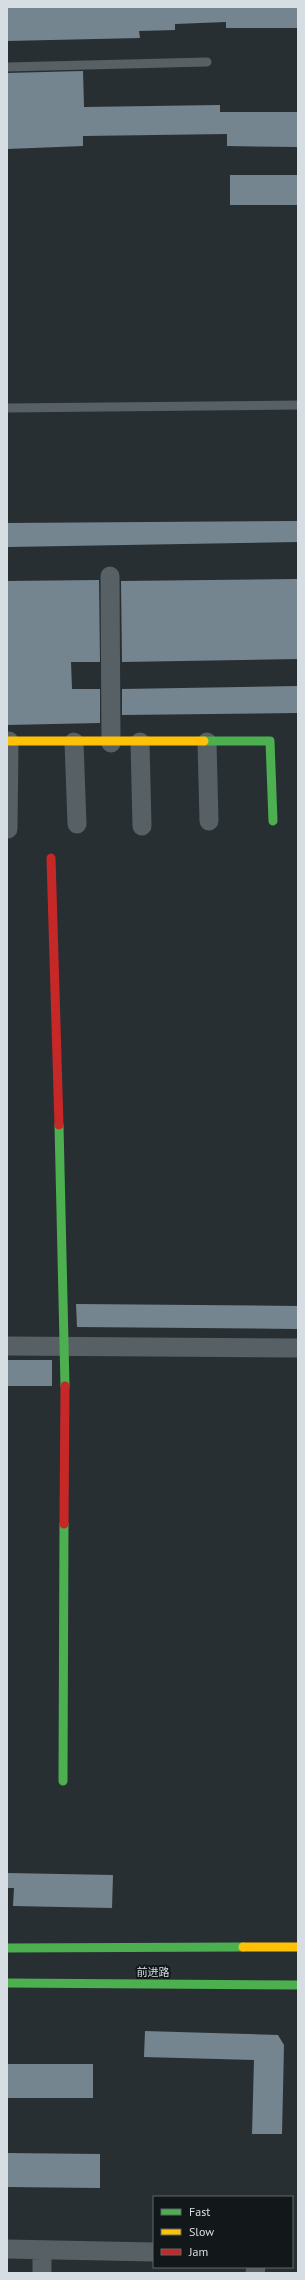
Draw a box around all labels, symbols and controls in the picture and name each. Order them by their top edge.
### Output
street label: 前进路 [137,1965,170,1979]
legend [153,2196,293,2268]
text: Fast [189,2204,210,2219]
text: Slow [189,2224,214,2239]
text: Jam [188,2244,208,2259]

